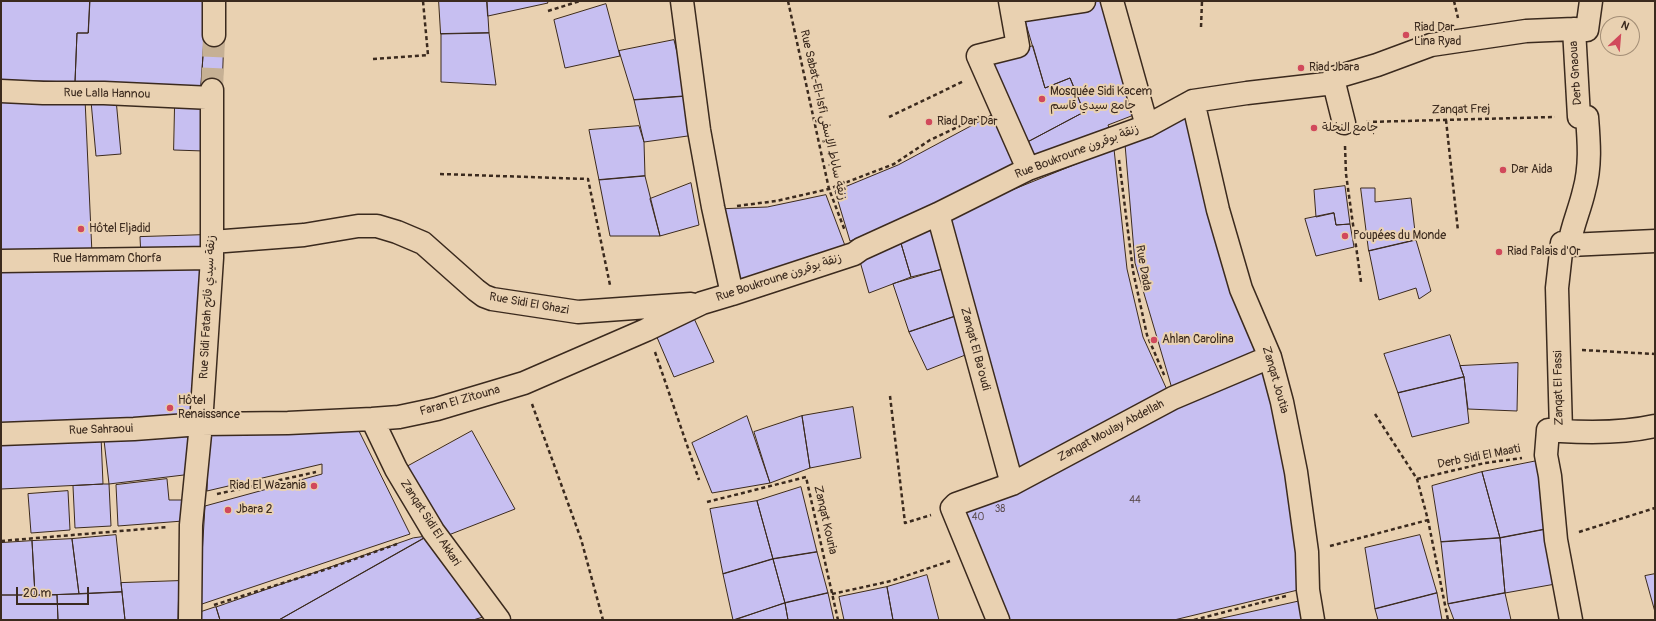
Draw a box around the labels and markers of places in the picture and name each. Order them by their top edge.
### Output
place label: Riad Dar Lina Ryad [1414,21,1461,49]
marker: Riad Dar Lina Ryad [1401,30,1411,40]
place label: Riad Jbara [1309,61,1359,75]
marker: Riad Jbara [1296,63,1306,73]
place label: Mosquée Sidi Kacem جامع سيدي قاسم [1050,85,1152,113]
marker: Mosquée Sidi Kacem جامع سيدي قاسم [1037,94,1047,104]
place label: Riad Dar Dar [937,115,998,129]
marker: Riad Dar Dar [924,117,934,127]
place label: جامع النخلة [1322,121,1378,135]
marker: جامع النخلة [1309,123,1319,133]
place label: Dar Aida [1511,163,1552,177]
marker: Dar Aida [1498,165,1508,175]
place label: Hôtel Eljadid [89,222,151,236]
marker: Hôtel Eljadid [76,224,86,234]
place label: Poupées du Monde [1353,229,1446,243]
marker: Poupées du Monde [1340,231,1350,241]
place label: Riad Palais d'Or [1507,245,1581,259]
marker: Riad Palais d'Or [1494,247,1504,257]
place label: Ahlan Carolina [1162,333,1234,347]
marker: Ahlan Carolina [1149,335,1159,345]
place label: Hôtel Renaissance [178,394,240,422]
marker: Hôtel Renaissance [165,403,175,413]
place label: Riad El Wazania [229,479,306,493]
marker: Riad El Wazania [309,481,319,491]
place label: Jbara 2 [236,503,272,517]
marker: Jbara 2 [223,505,233,515]

